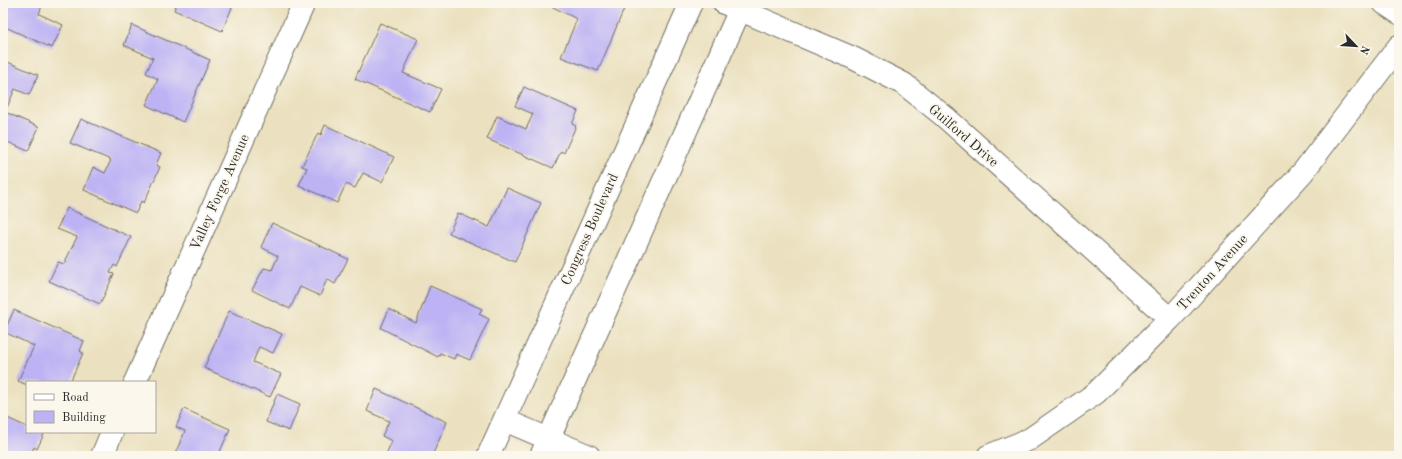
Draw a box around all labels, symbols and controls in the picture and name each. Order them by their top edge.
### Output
north arrow [1336,26,1376,66]
text: N [1357,43,1370,56]
street label: Guilford Drive [926,102,1001,170]
street label: Valley Forge Avenue [188,132,252,253]
street label: Congress Boulevard [559,171,621,287]
street label: Trenton Avenue [1175,232,1251,314]
legend [26,381,156,433]
text: Road [62,392,89,404]
text: Building [62,412,106,424]

